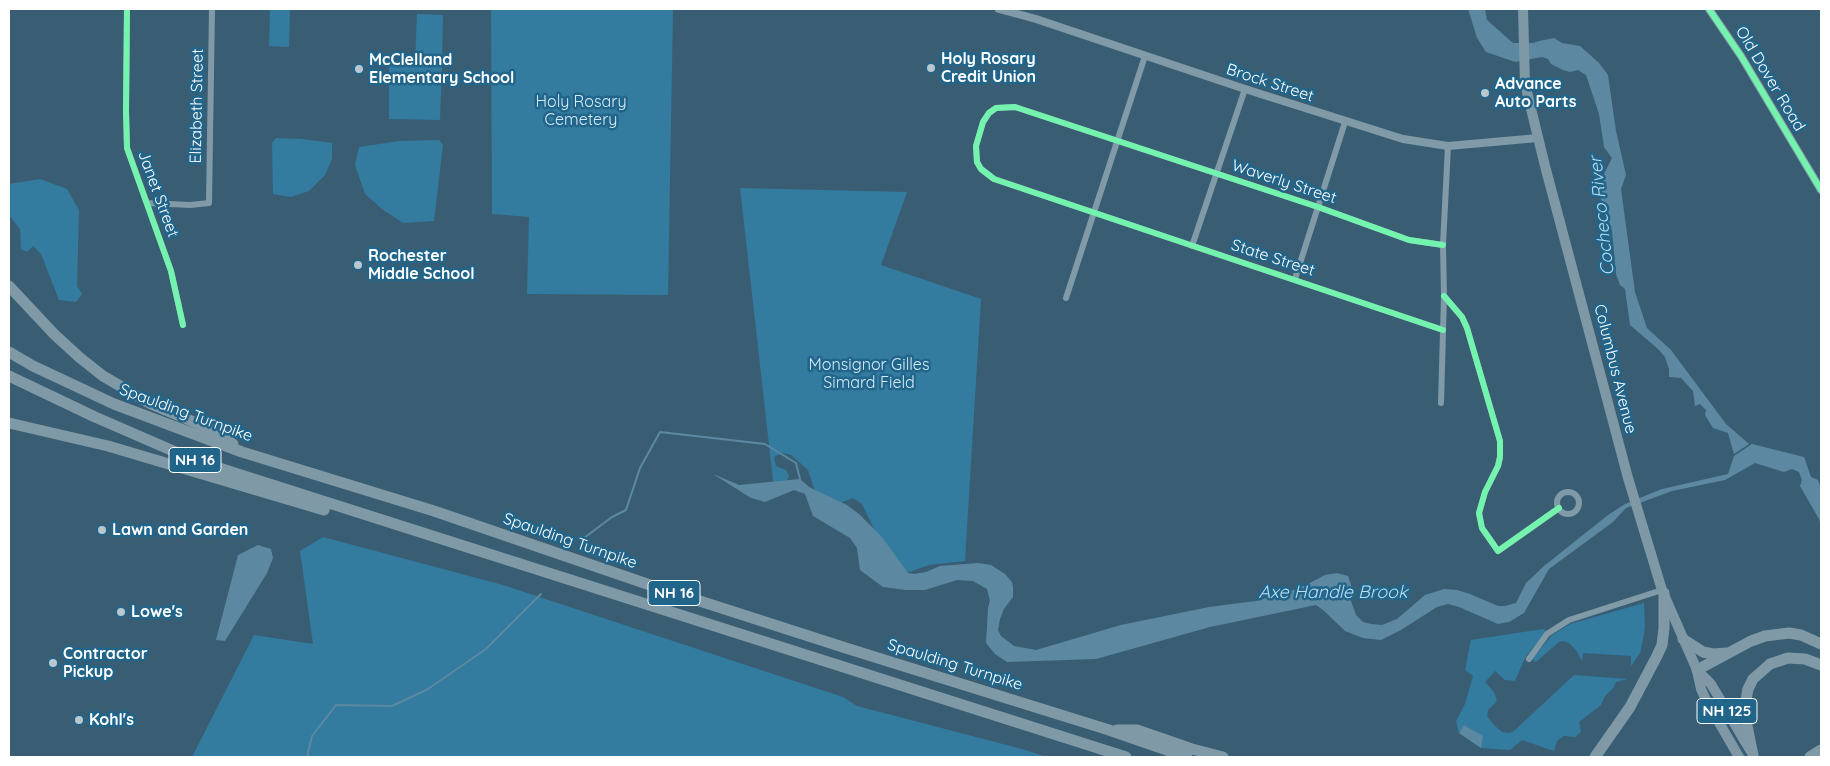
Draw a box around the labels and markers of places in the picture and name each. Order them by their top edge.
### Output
place label: Holy Rosary Credit Union [941,49,1036,87]
place label: McClelland Elementary School [369,50,514,88]
marker: Holy Rosary Credit Union [925,62,937,74]
marker: McClelland Elementary School [353,63,365,75]
place label: Advance Auto Parts [1495,74,1577,112]
marker: Advance Auto Parts [1479,87,1491,99]
place label: Rochester Middle School [368,246,475,284]
marker: Rochester Middle School [352,259,364,271]
place label: Lawn and Garden [112,520,248,540]
marker: Lawn and Garden [96,524,108,536]
place label: Lowe's [131,602,183,622]
marker: Lowe's [115,606,127,618]
place label: Contractor Pickup [63,644,148,682]
marker: Contractor Pickup [47,657,59,669]
place label: Kohl's [89,710,134,730]
marker: Kohl's [73,714,85,726]

